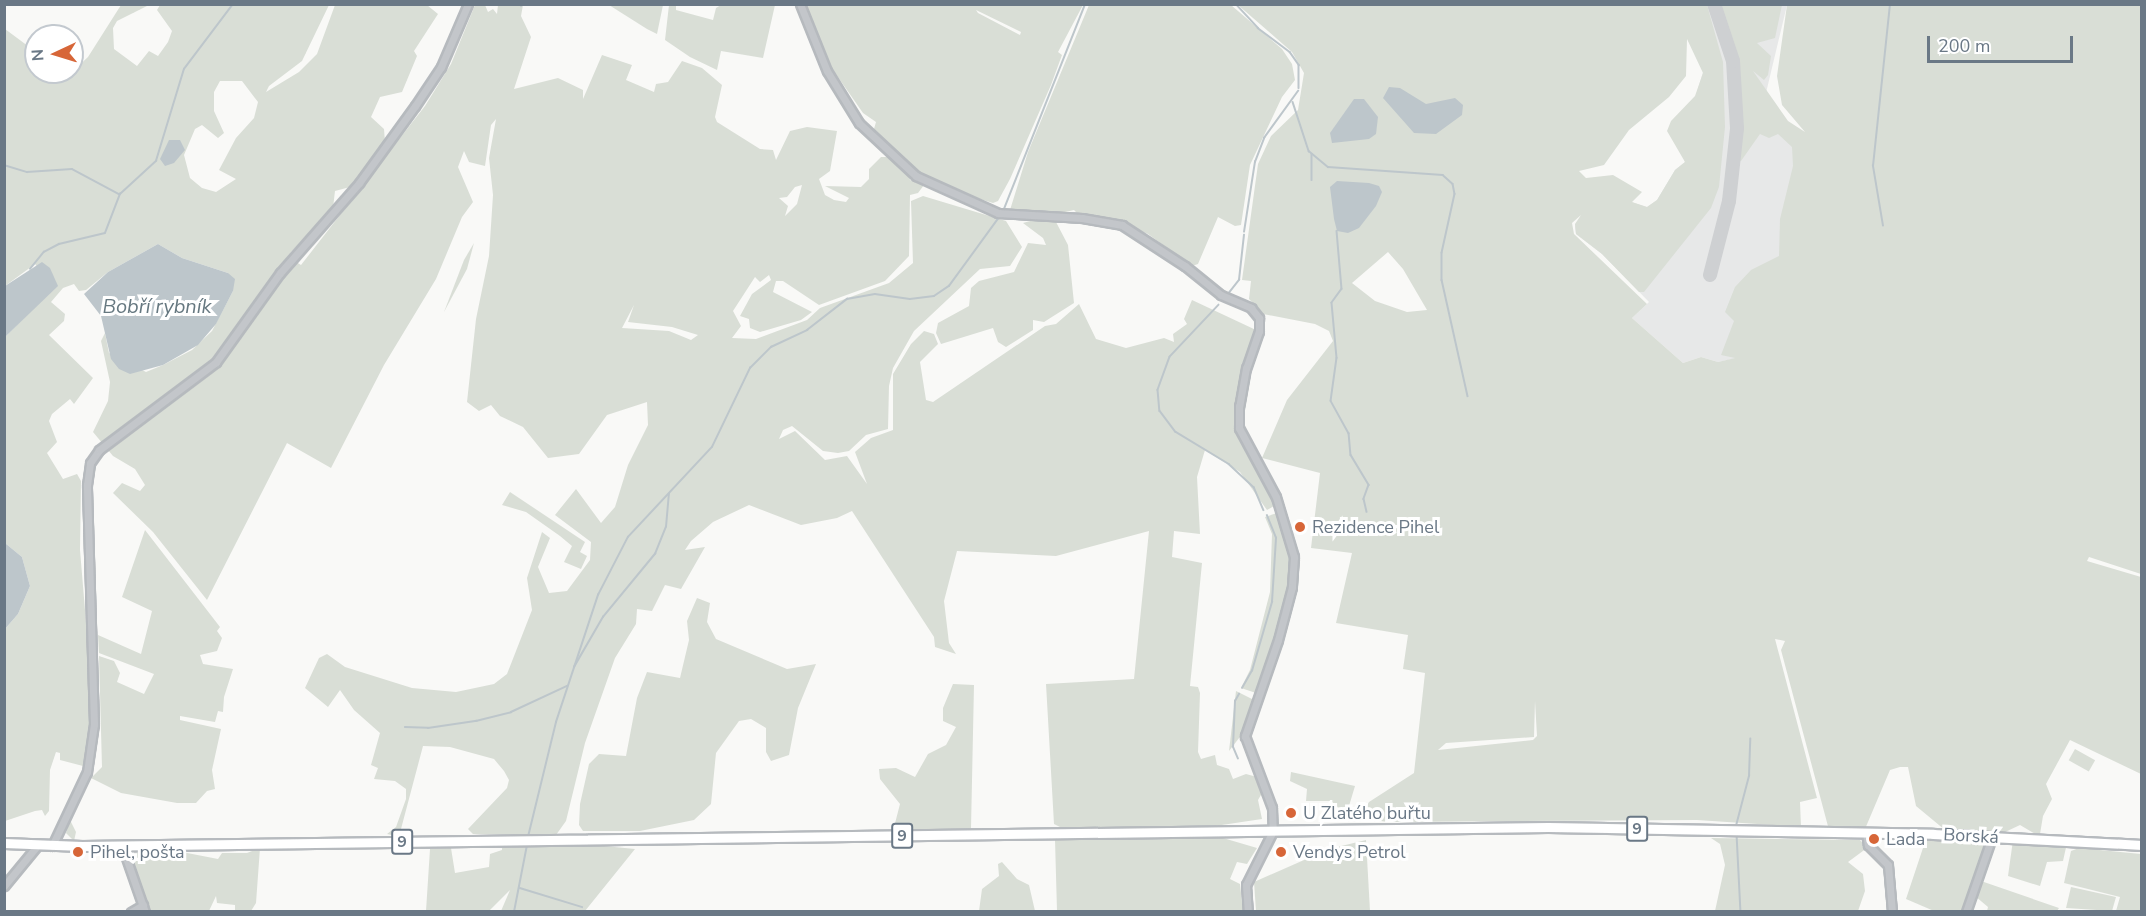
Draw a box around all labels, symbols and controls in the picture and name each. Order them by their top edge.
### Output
north arrow [24,24,84,84]
scale bar [1930,24,2076,62]
text: 200 m [1938,34,1990,58]
text: N [27,48,49,62]
water label: Bobří rybník [102,294,212,318]
place label: Rezidence Pihel [1312,516,1439,538]
marker: Rezidence Pihel [1293,520,1307,534]
place label: U Zlatého buřtu [1303,802,1431,824]
marker: U Zlatého buřtu [1284,806,1298,820]
road number: 9 [1625,816,1649,842]
road number: 9 [890,823,914,849]
street label: Borská [1943,824,1999,848]
place label: Lada [1886,828,1925,850]
road number: 9 [390,829,414,855]
marker: Lada [1867,832,1881,846]
place label: Pihel, pošta [90,841,185,863]
place label: Vendys Petrol [1293,841,1406,863]
marker: Pihel, pošta [71,845,85,859]
marker: Vendys Petrol [1274,845,1288,859]

